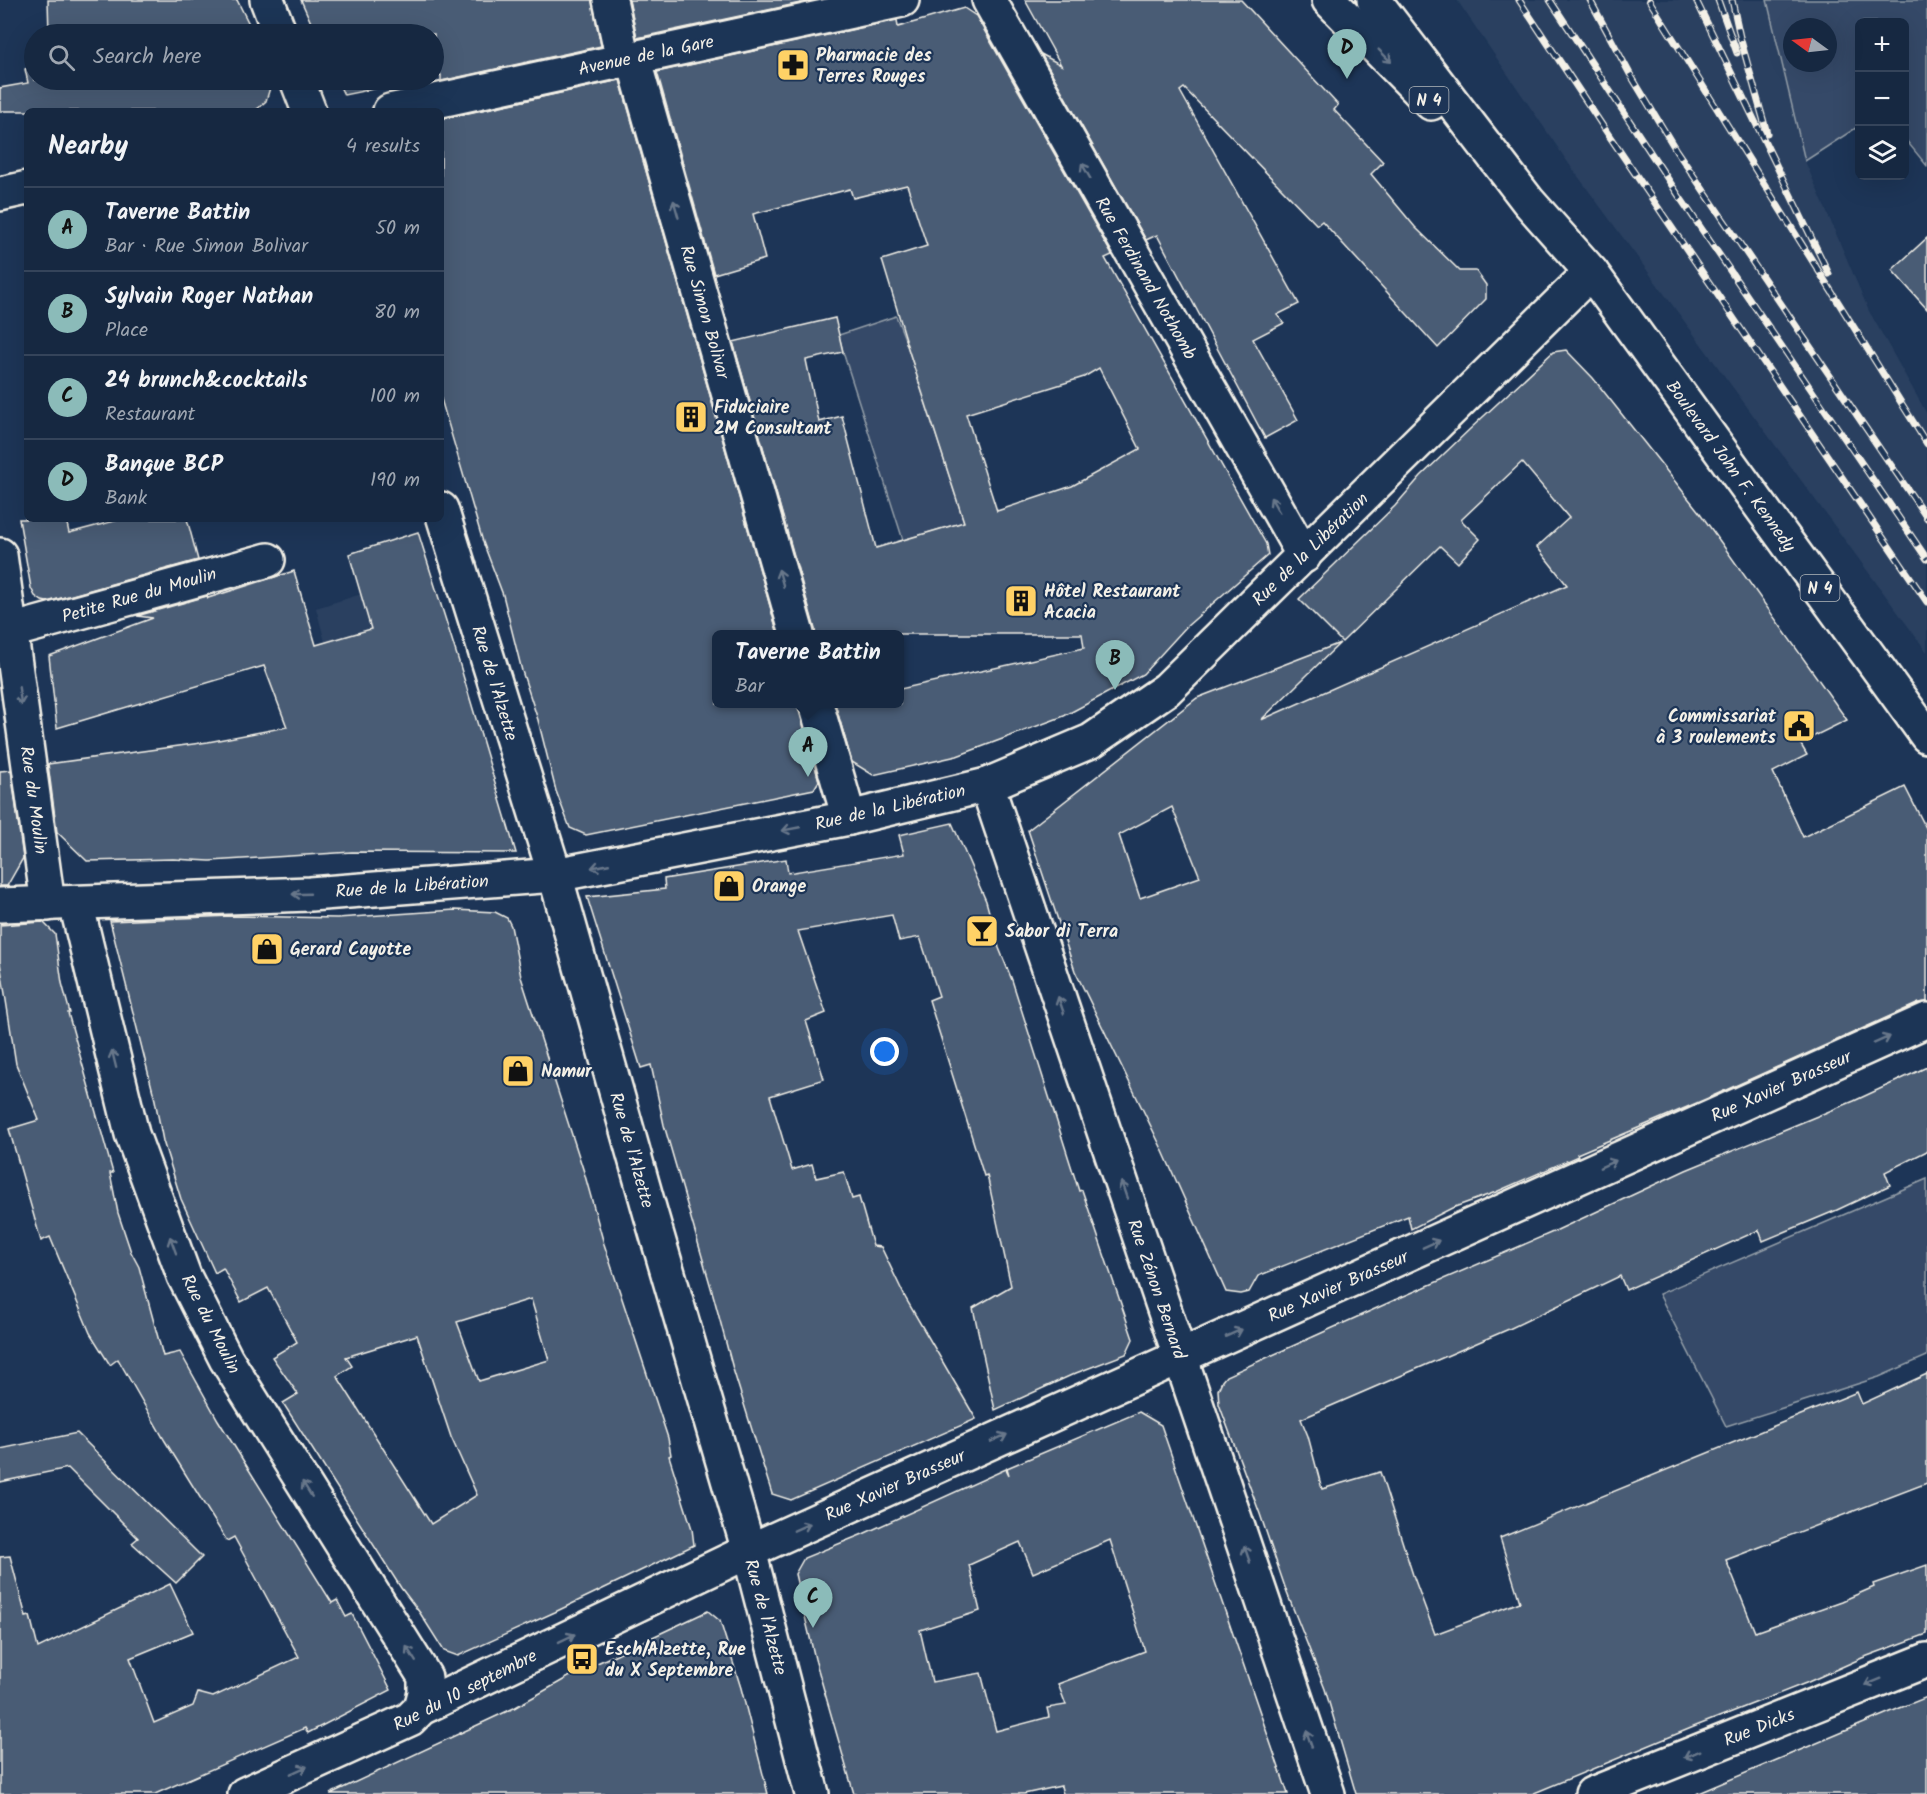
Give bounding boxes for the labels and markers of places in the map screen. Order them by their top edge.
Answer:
pin: D [1328,29,1366,79]
place label: Pharmacie des Terres Rouges [816,42,932,92]
pharmacy icon: Pharmacie des Terres Rouges [775,47,811,83]
place label: Fiduciaire 2M Consultant [714,394,833,444]
building icon: Fiduciaire 2M Consultant [673,399,709,435]
place label: Hôtel Restaurant Acacia [1044,578,1181,628]
building icon: Hôtel Restaurant Acacia [1003,583,1039,619]
pin: B [1096,640,1134,690]
place label: Commissariat à 3 roulements [1656,703,1777,753]
public building icon: Commissariat à 3 roulements [1781,708,1817,744]
pin: A [788,728,828,777]
shop icon: Orange [711,868,747,904]
place label: Orange [752,873,806,902]
bar icon: Sabor di Terra [964,913,1000,949]
place label: Sabor di Terra [1005,918,1118,947]
shop icon: Gerard Cayotte [249,931,285,967]
place label: Gerard Cayotte [290,936,411,965]
shop icon: Namur [500,1053,536,1089]
place label: Namur [541,1058,593,1087]
pin: C [794,1578,832,1628]
place label: Esch/Alzette, Rue du X Septembre [605,1636,746,1686]
bus stop icon: Esch/Alzette, Rue du X Septembre [564,1641,600,1677]

